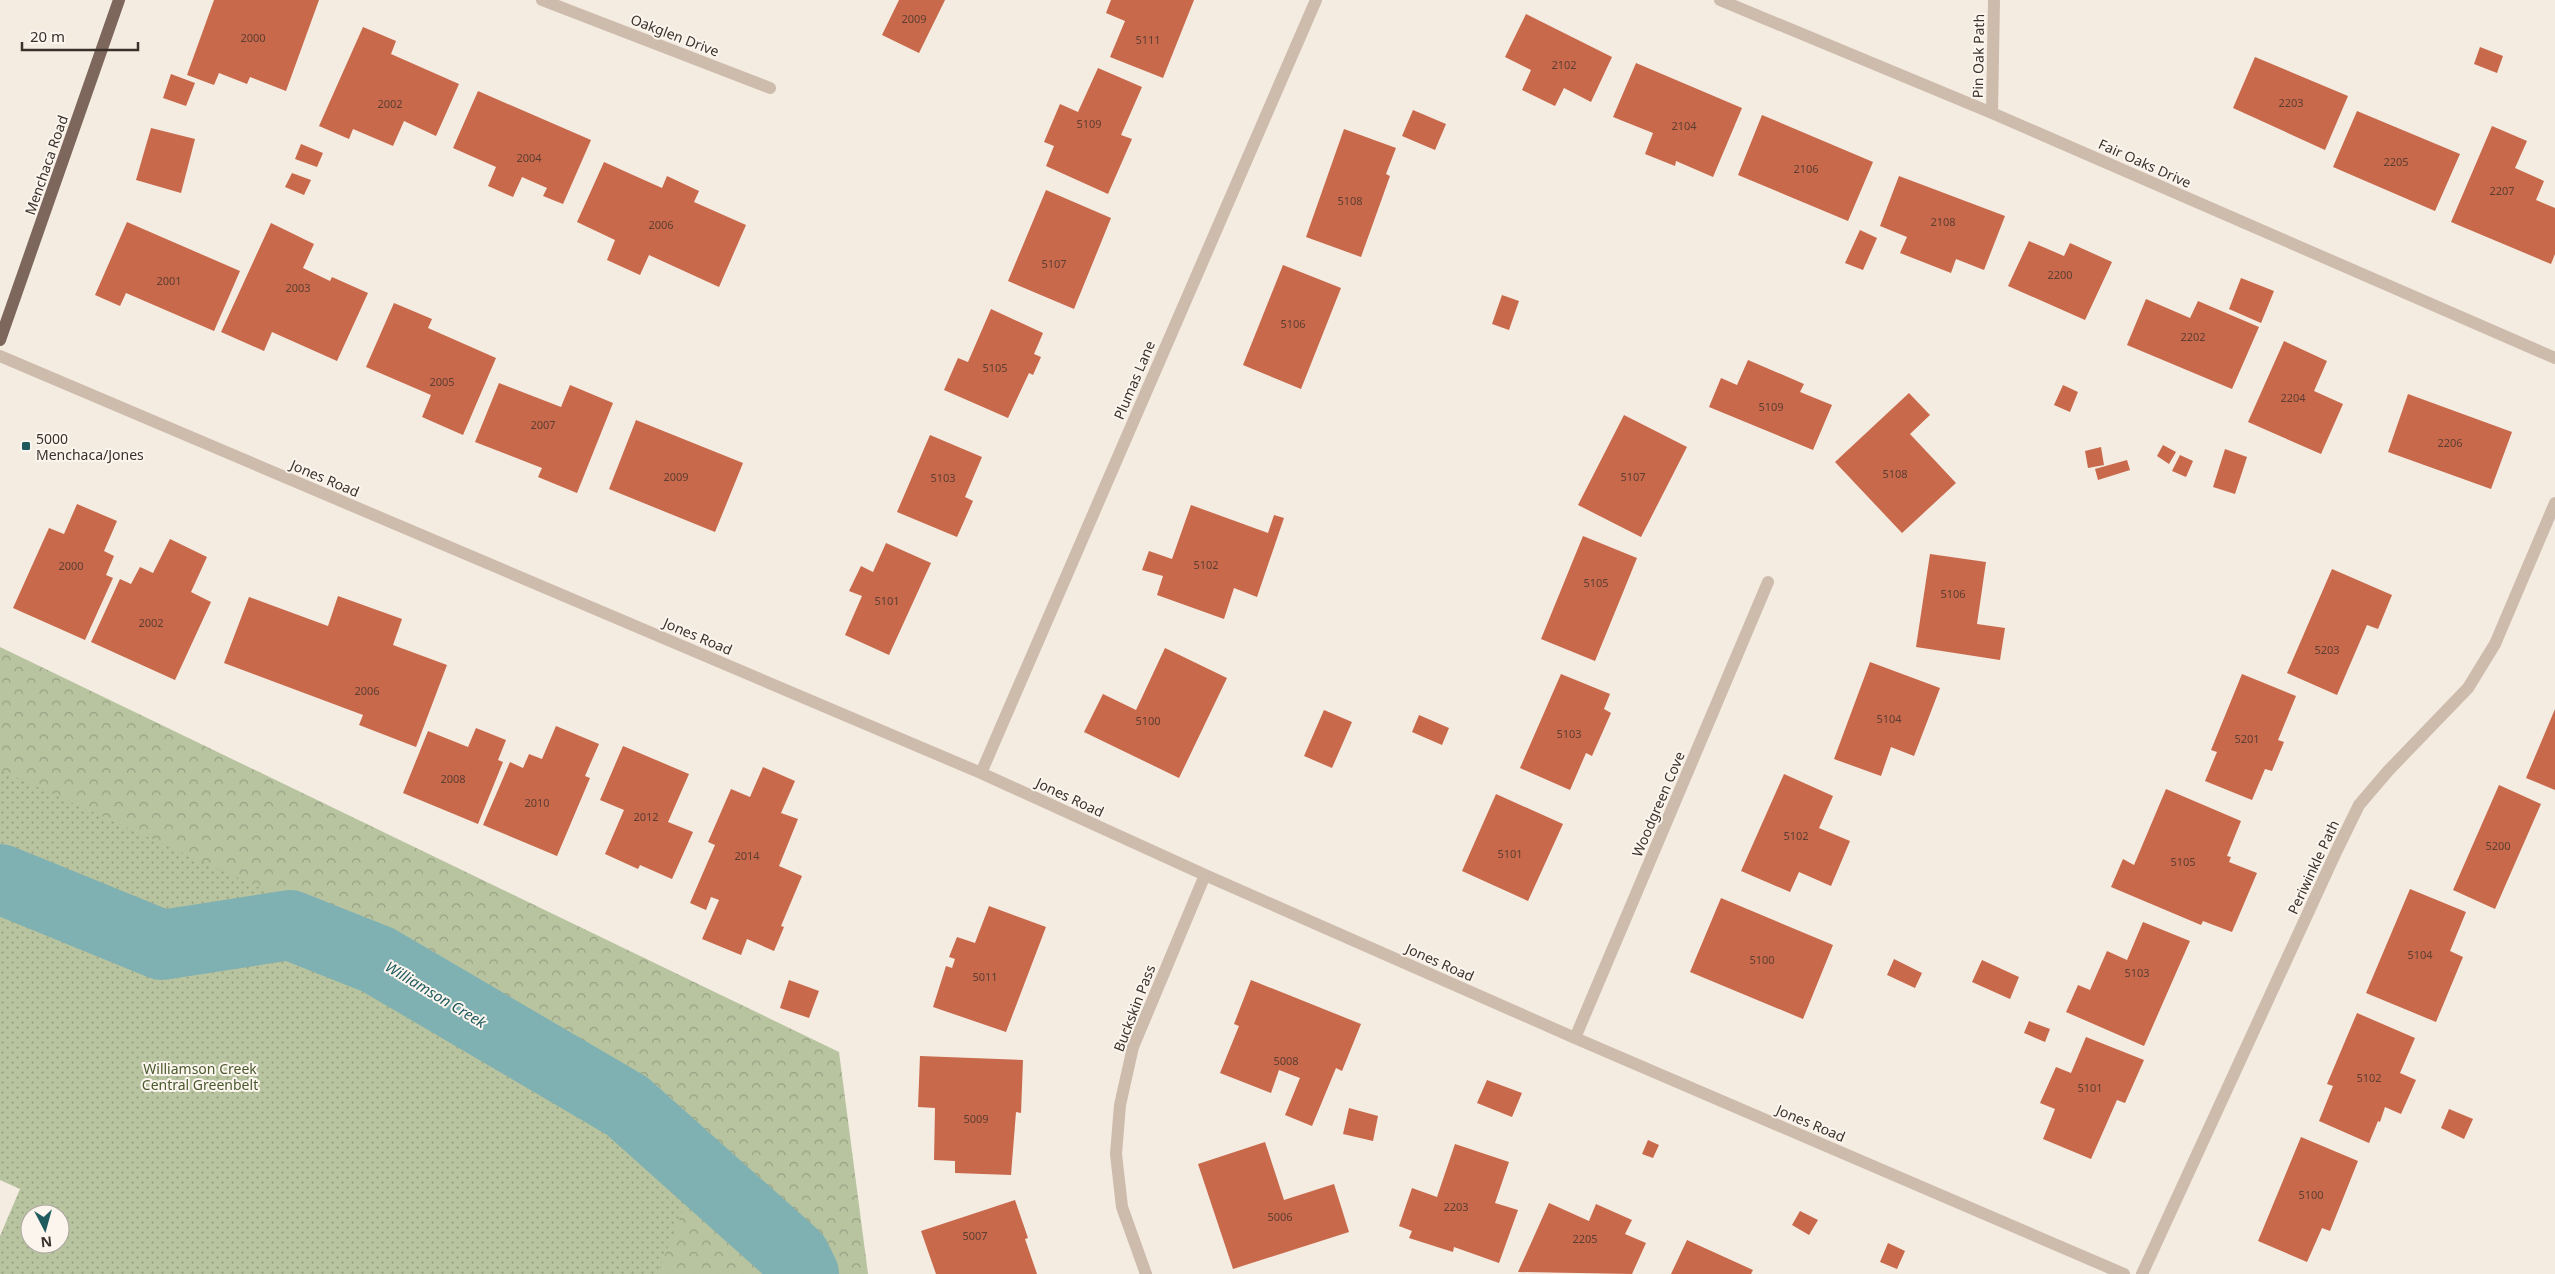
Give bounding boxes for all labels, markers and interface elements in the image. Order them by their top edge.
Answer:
street label: Oakglen Drive [628,9,722,61]
house number: 2009 [901,11,927,26]
street label: Pin Oak Path [1968,14,1988,98]
scale bar [22,20,139,52]
text: 20 m [30,26,65,46]
house number: 2000 [240,30,266,45]
house number: 5111 [1135,32,1161,47]
house number: 2102 [1551,57,1577,72]
house number: 2203 [2278,95,2304,110]
house number: 2002 [377,96,403,111]
street label: Menchaca Road [20,113,72,217]
house number: 5109 [1076,116,1102,131]
house number: 2104 [1671,118,1697,133]
street label: Fair Oaks Drive [2096,134,2194,192]
house number: 2004 [516,150,542,165]
house number: 2205 [2383,154,2409,169]
house number: 2106 [1793,161,1819,176]
house number: 2207 [2489,183,2515,198]
house number: 5108 [1337,193,1363,208]
house number: 2108 [1930,214,1956,229]
house number: 2006 [648,217,674,232]
house number: 5107 [1041,256,1067,271]
house number: 2200 [2047,267,2073,282]
house number: 2001 [156,273,182,288]
house number: 2003 [285,280,311,295]
house number: 5106 [1280,316,1306,331]
house number: 2202 [2180,329,2206,344]
street label: Plumas Lane [1109,338,1159,422]
house number: 5105 [982,360,1008,375]
house number: 2005 [429,374,455,389]
house number: 2204 [2280,390,2306,405]
house number: 5109 [1758,399,1784,414]
house number: 2007 [530,417,556,432]
place label: 5000 Menchaca/Jones [36,429,144,464]
house number: 2206 [2437,435,2463,450]
marker: 5000 Menchaca/Jones [20,440,32,452]
street label: Jones Road [286,454,362,501]
house number: 5108 [1882,466,1908,481]
house number: 2009 [663,469,689,484]
house number: 5107 [1620,469,1646,484]
house number: 5103 [930,470,956,485]
house number: 5102 [1193,557,1219,572]
house number: 2000 [58,558,84,573]
house number: 5105 [1583,575,1609,590]
house number: 5106 [1940,586,1966,601]
house number: 5101 [874,593,900,608]
street label: Jones Road [659,612,735,659]
house number: 2002 [138,615,164,630]
house number: 5203 [2314,642,2340,657]
house number: 2006 [354,683,380,698]
house number: 5104 [1876,711,1902,726]
house number: 5100 [1135,713,1161,728]
house number: 5103 [1556,726,1582,741]
house number: 5201 [2234,731,2260,746]
street label: Woodgreen Cove [1627,748,1689,860]
house number: 2008 [440,771,466,786]
street label: Jones Road [1031,772,1107,821]
house number: 2010 [524,795,550,810]
house number: 2012 [633,809,659,824]
street label: Periwinkle Path [2283,817,2343,917]
house number: 5102 [1783,828,1809,843]
house number: 5200 [2485,838,2511,853]
house number: 5101 [1497,846,1523,861]
house number: 2014 [734,848,760,863]
house number: 5105 [2170,854,2196,869]
street label: Jones Road [1401,938,1477,985]
house number: 5104 [2407,947,2433,962]
house number: 5100 [1749,952,1775,967]
water label: Williamson Creek [382,956,491,1032]
street label: Buckskin Pass [1109,961,1159,1054]
house number: 5103 [2124,965,2150,980]
house number: 5011 [972,969,998,984]
house number: 5008 [1273,1053,1299,1068]
park label: Williamson Creek Central Greenbelt [142,1059,258,1094]
house number: 5102 [2356,1070,2382,1085]
house number: 5101 [2077,1080,2103,1095]
street label: Jones Road [1772,1099,1848,1146]
house number: 5009 [963,1111,989,1126]
house number: 5100 [2298,1187,2324,1202]
house number: 2203 [1443,1199,1469,1214]
north arrow [20,1204,70,1254]
house number: 5006 [1267,1209,1293,1224]
house number: 5007 [962,1228,988,1243]
house number: 2205 [1572,1231,1598,1246]
text: N [40,1232,53,1252]

